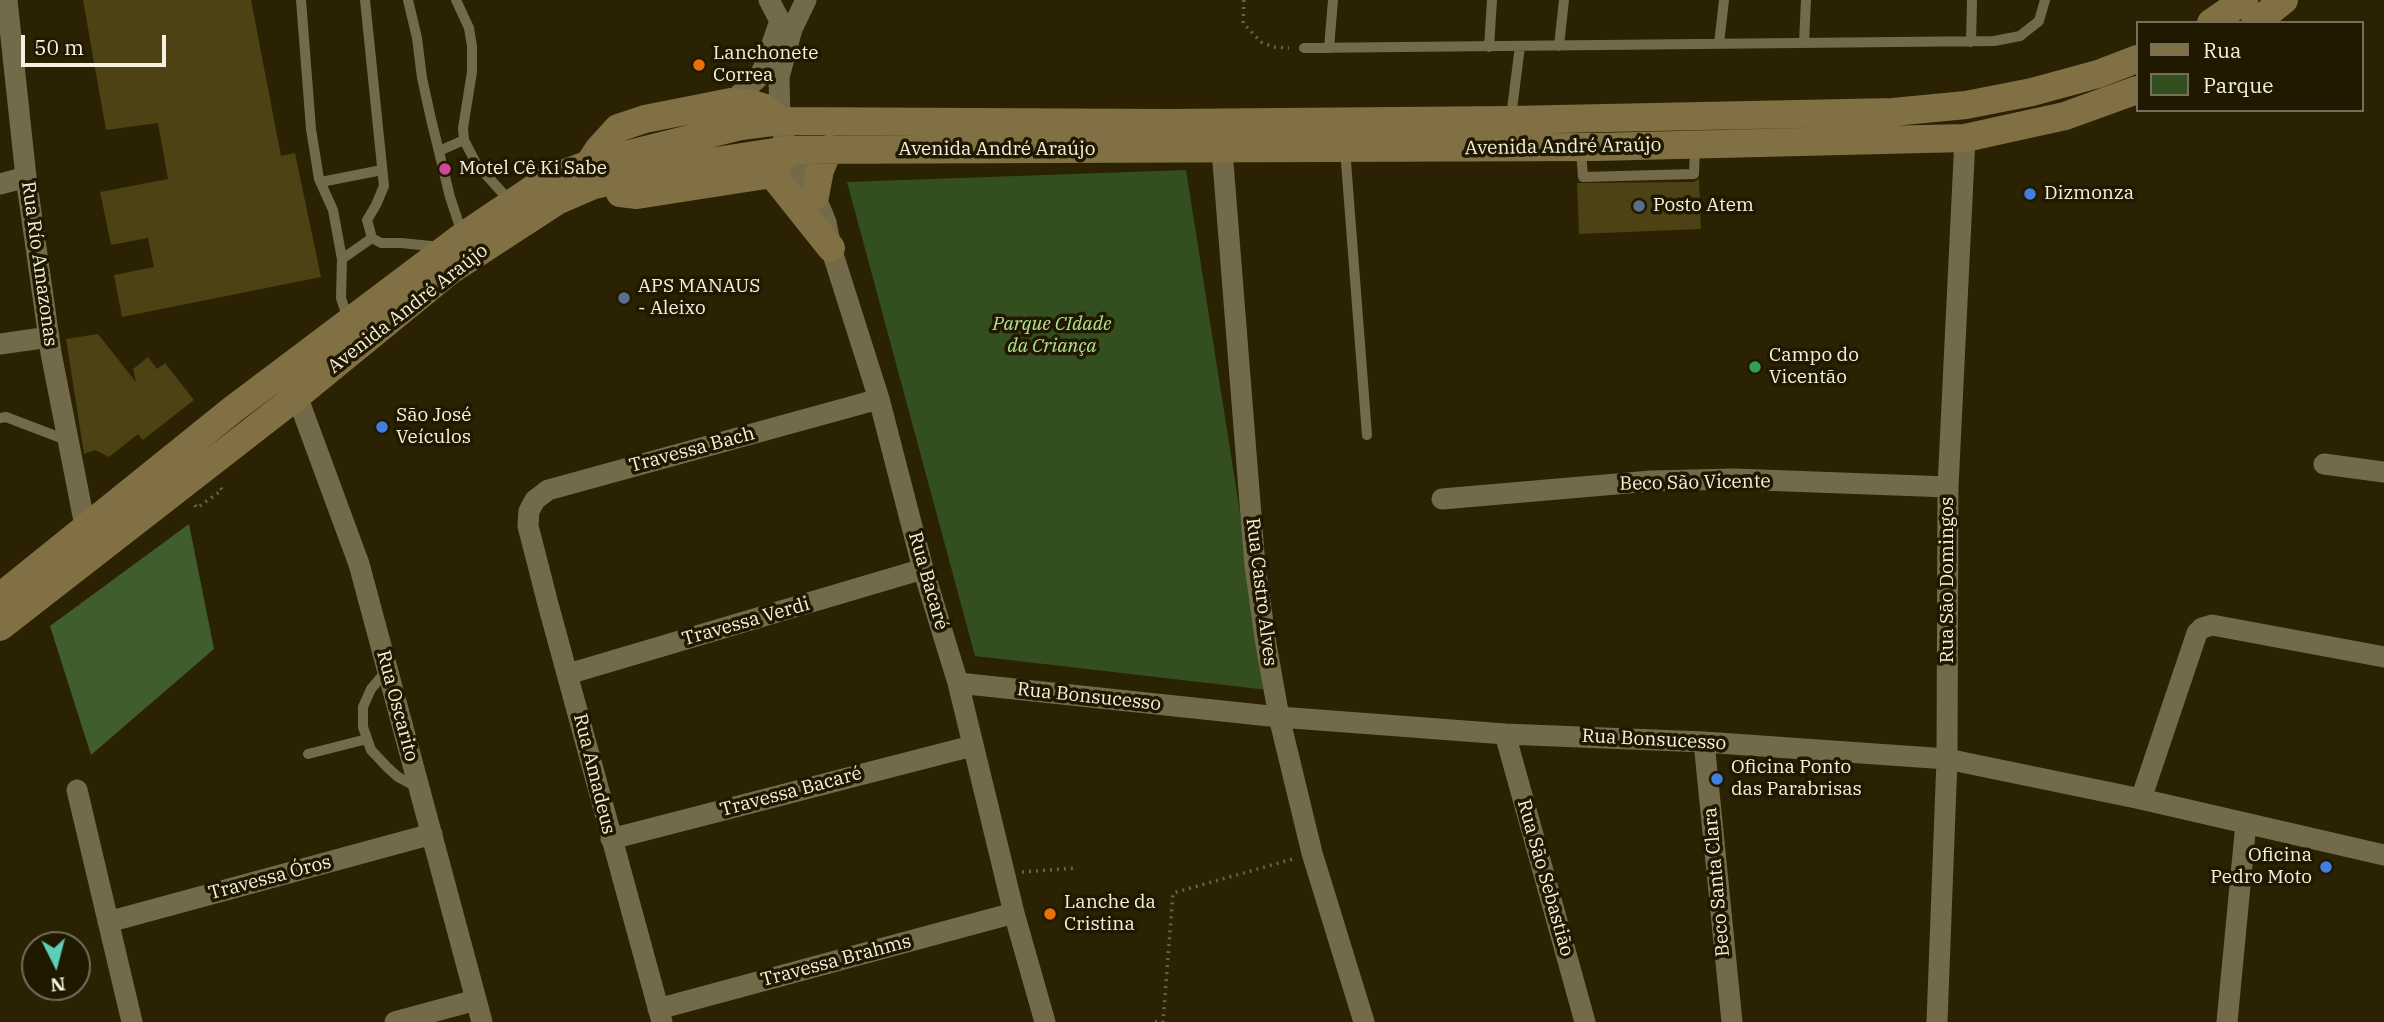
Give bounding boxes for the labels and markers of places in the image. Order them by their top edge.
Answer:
place label: Lanchonete Correa [713,43,818,87]
marker: Lanchonete Correa [691,57,707,73]
place label: Motel Cê Ki Sabe [459,158,607,180]
marker: Motel Cê Ki Sabe [437,161,453,177]
place label: Dizmonza [2044,183,2134,205]
marker: Dizmonza [2022,186,2038,202]
place label: Posto Atem [1653,195,1754,217]
marker: Posto Atem [1631,198,1647,214]
place label: APS MANAUS - Aleixo [638,276,760,320]
marker: APS MANAUS - Aleixo [616,290,632,306]
place label: Campo do Vicentão [1769,345,1859,389]
marker: Campo do Vicentão [1747,359,1763,375]
place label: São José Veículos [396,405,471,449]
marker: São José Veículos [374,419,390,435]
place label: Oficina Ponto das Parabrisas [1731,757,1862,801]
marker: Oficina Ponto das Parabrisas [1709,771,1725,787]
place label: Oficina Pedro Moto [2210,845,2312,889]
marker: Oficina Pedro Moto [2318,859,2334,875]
place label: Lanche da Cristina [1064,892,1156,936]
marker: Lanche da Cristina [1042,906,1058,922]

